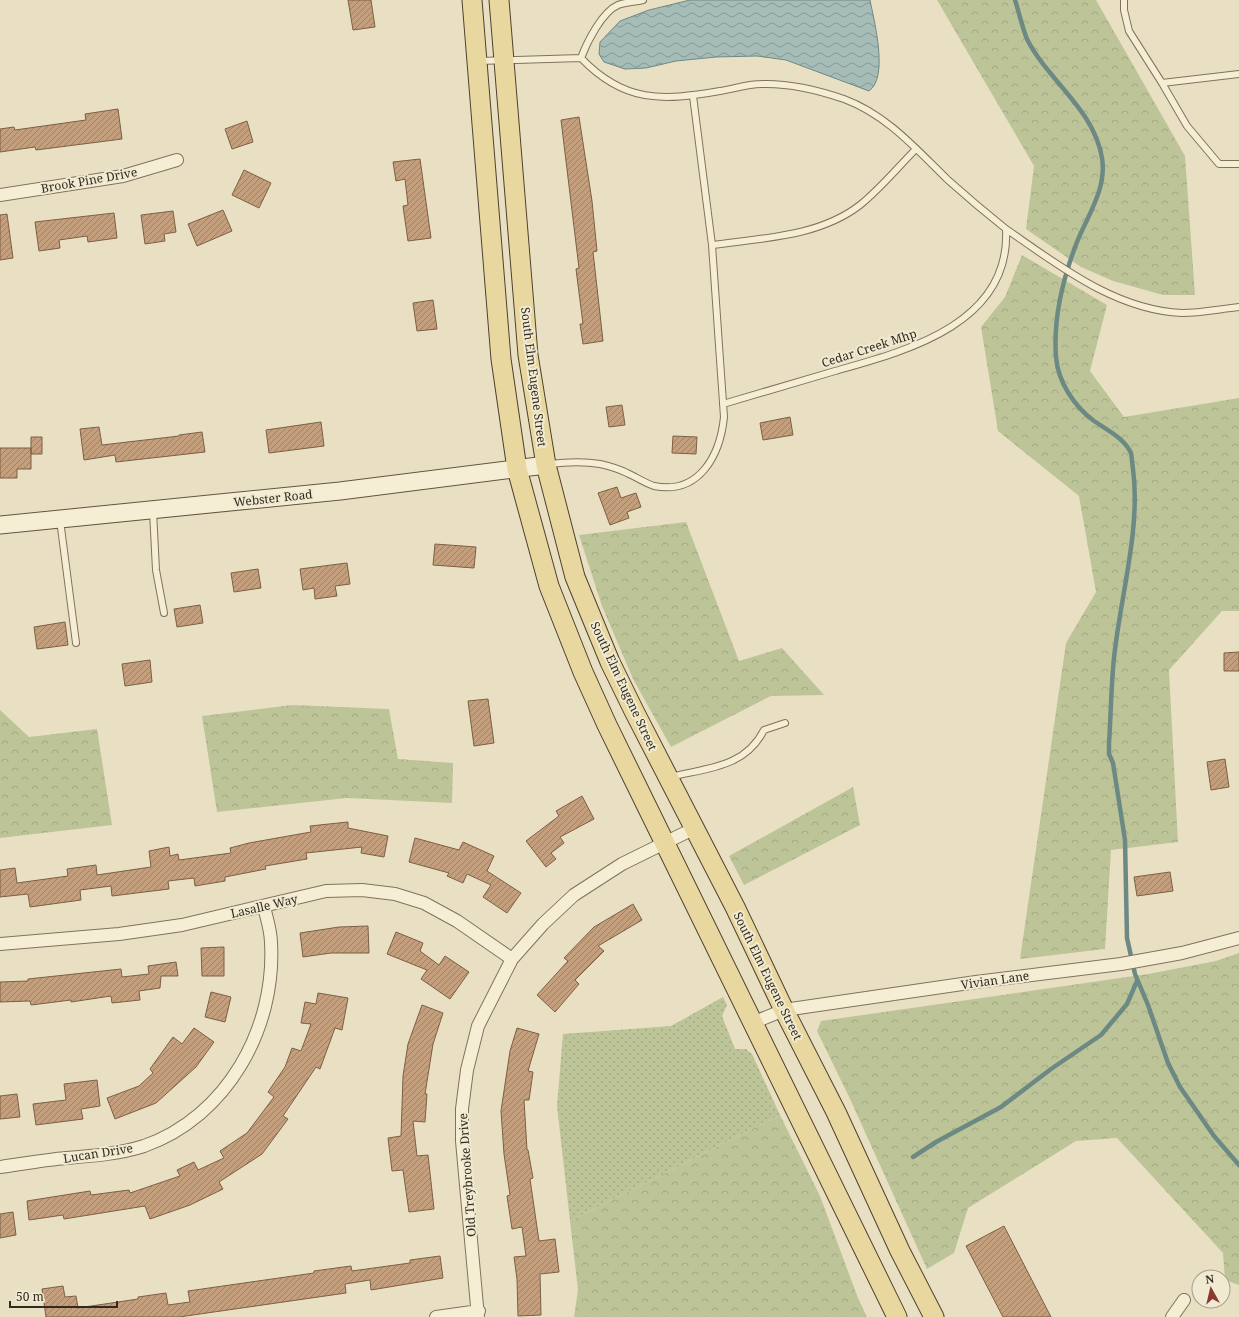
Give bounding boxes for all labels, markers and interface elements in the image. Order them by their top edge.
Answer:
street label: Brook Pine Drive [40,163,138,197]
street label: South Elm Eugene Street [517,306,551,448]
street label: Cedar Creek Mhp [819,325,919,371]
street label: Webster Road [233,485,314,511]
street label: South Elm Eugene Street [587,619,661,753]
street label: Lasalle Way [229,890,299,922]
street label: South Elm Eugene Street [730,909,806,1043]
street label: Vivian Lane [960,967,1030,993]
street label: Old Treybrooke Drive [454,1113,480,1237]
street label: Lucan Drive [62,1139,134,1167]
north arrow [1191,1269,1231,1309]
text: N [1204,1271,1215,1287]
scale bar [10,1283,117,1309]
text: 50 m [16,1288,44,1305]

